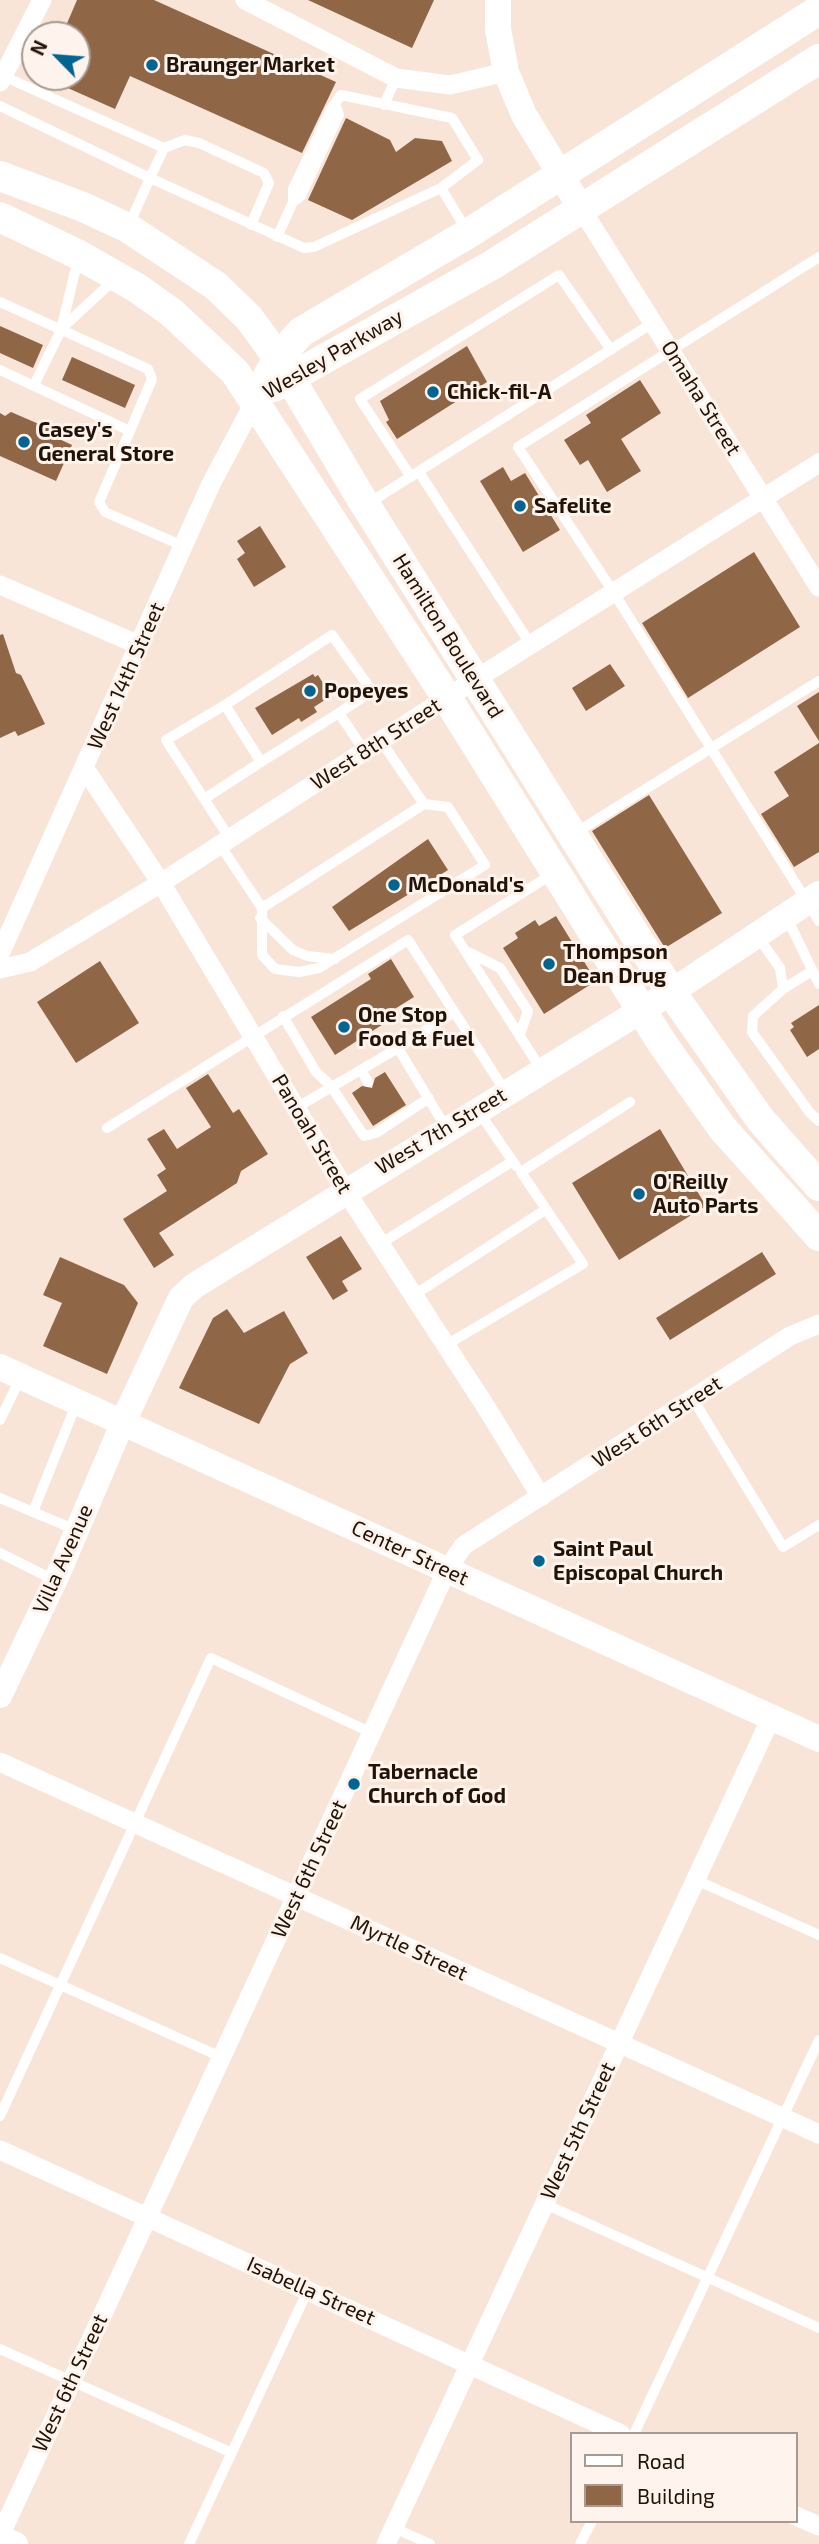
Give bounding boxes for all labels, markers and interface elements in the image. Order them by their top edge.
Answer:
north arrow [21,21,91,91]
text: N [25,37,52,59]
place label: Braunger Market [166,52,335,78]
marker: Braunger Market [144,57,160,73]
street label: Wesley Parkway [258,304,408,404]
street label: Omaha Street [656,336,746,460]
place label: Chick-fil-A [447,379,551,405]
marker: Chick-fil-A [425,384,441,400]
place label: Casey's General Store [38,417,174,467]
marker: Casey's General Store [16,434,32,450]
place label: Safelite [534,493,612,519]
marker: Safelite [512,498,528,514]
street label: Hamilton Boulevard [387,549,509,723]
street label: West 14th Street [82,598,170,754]
place label: Popeyes [324,678,408,704]
marker: Popeyes [302,683,318,699]
street label: West 8th Street [306,693,446,795]
place label: McDonald's [408,872,524,898]
marker: McDonald's [386,877,402,893]
place label: Thompson Dean Drug [563,939,668,989]
marker: Thompson Dean Drug [541,956,557,972]
place label: One Stop Food & Fuel [358,1002,474,1052]
marker: One Stop Food & Fuel [336,1019,352,1035]
street label: Panoah Street [267,1070,357,1198]
street label: West 7th Street [371,1082,511,1180]
place label: O'Reilly Auto Parts [653,1169,758,1219]
marker: O'Reilly Auto Parts [631,1186,647,1202]
street label: West 6th Street [587,1371,727,1473]
street label: Villa Avenue [28,1500,98,1618]
street label: Center Street [347,1515,473,1591]
place label: Saint Paul Episcopal Church [553,1536,723,1586]
marker: Saint Paul Episcopal Church [531,1553,547,1569]
place label: Tabernacle Church of God [368,1759,506,1809]
marker: Tabernacle Church of God [346,1776,362,1792]
street label: West 6th Street [266,1796,352,1942]
street label: Myrtle Street [346,1910,472,1986]
street label: West 5th Street [535,2058,621,2204]
street label: Isabella Street [243,2251,379,2331]
street label: West 6th Street [27,2310,113,2456]
legend [570,2432,798,2523]
text: Road [637,2448,685,2473]
text: Building [637,2483,715,2508]

